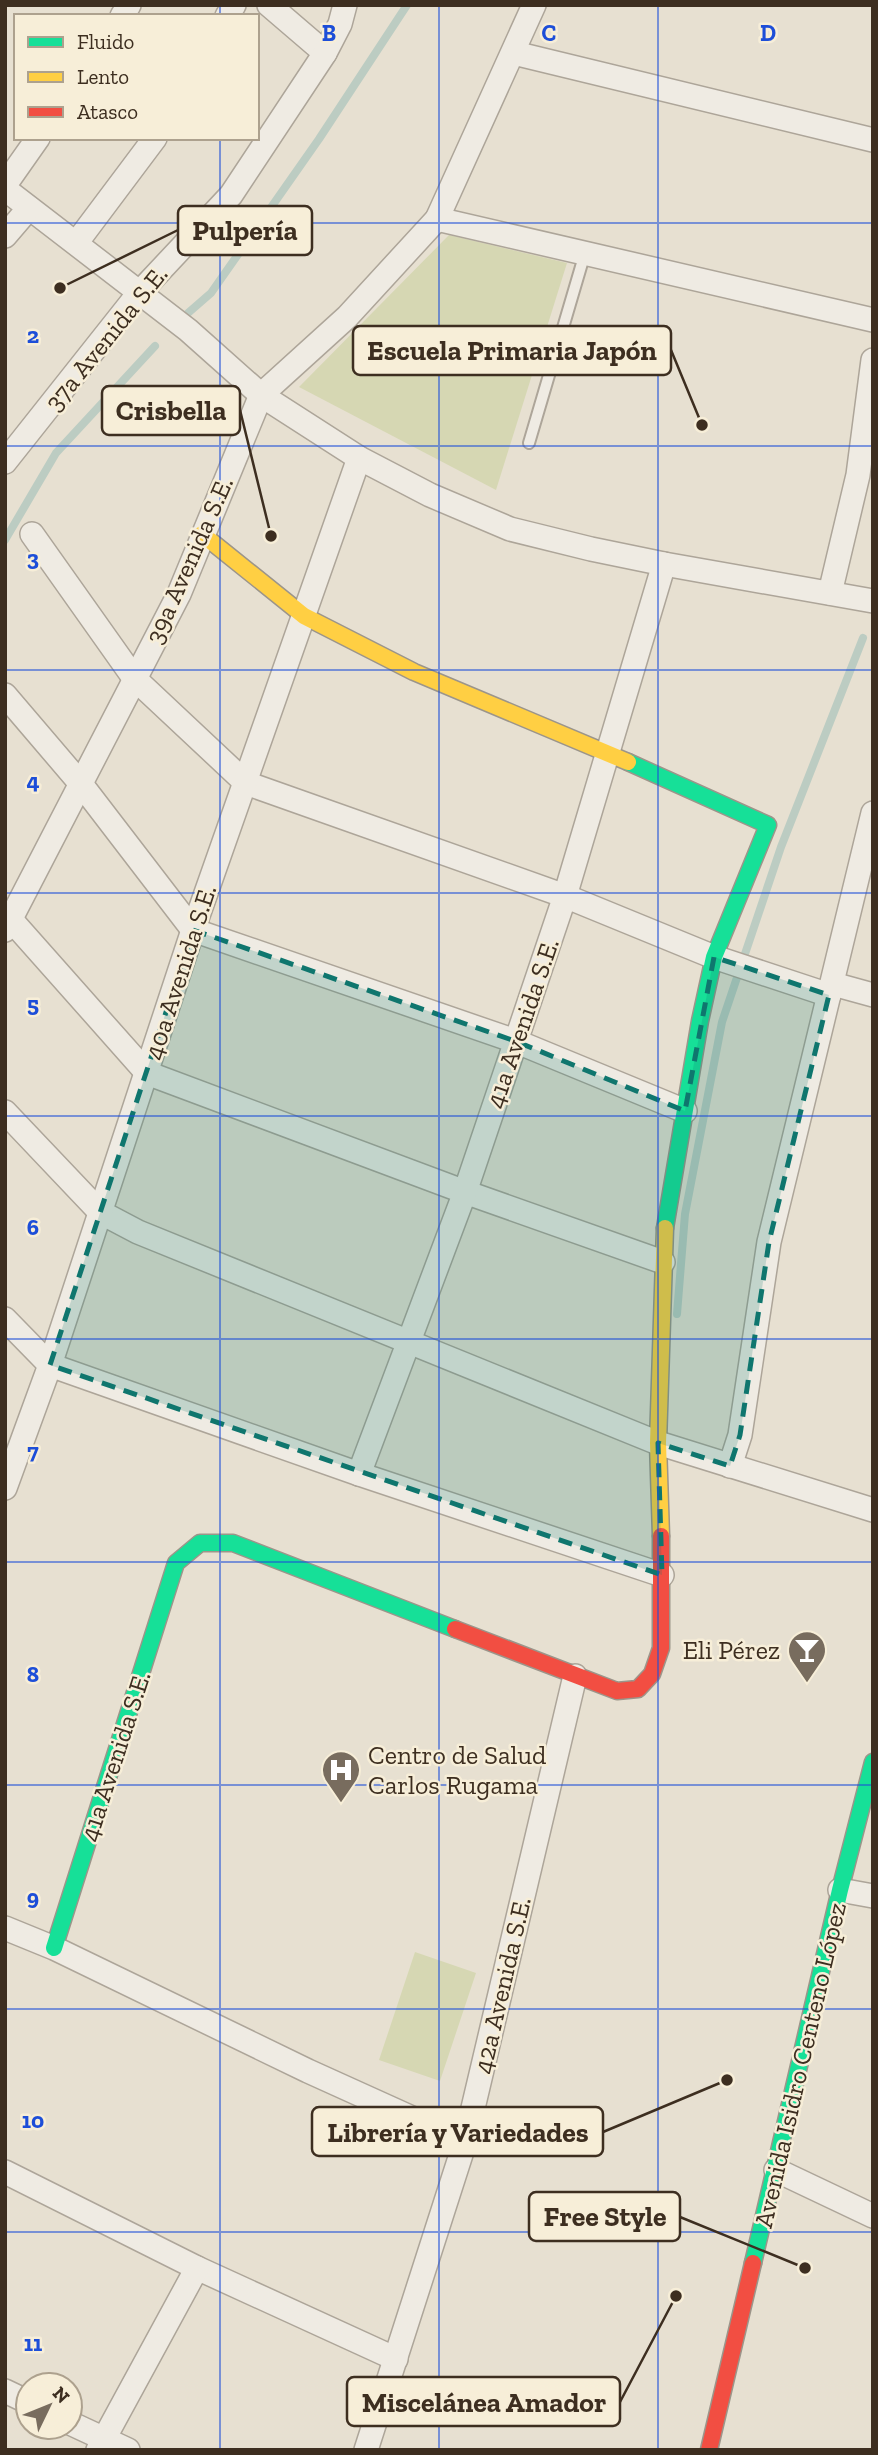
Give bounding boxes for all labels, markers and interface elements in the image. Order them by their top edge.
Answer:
legend [14,14,259,140]
text: B [322,19,336,47]
text: C [542,19,556,47]
text: D [760,19,776,47]
text: Fluido [77,29,134,54]
text: Lento [77,64,129,89]
text: Atasco [77,99,138,124]
callout: Pulpería [178,206,312,255]
text: Pulpería [192,214,298,247]
street label: 37a Avenida S.E. [38,259,174,417]
text: 2 [27,321,39,349]
callout: Escuela Primaria Japón [353,326,671,375]
text: Escuela Primaria Japón [367,334,657,367]
callout: Crisbella [102,386,240,435]
text: Crisbella [116,394,226,427]
street label: 39a Avenida S.E. [138,471,240,649]
text: 3 [27,544,39,572]
text: 4 [26,767,40,795]
street label: 40a Avenida S.E. [137,880,223,1064]
street label: 41a Avenida S.E. [478,934,566,1112]
text: 5 [27,990,39,1018]
text: 6 [27,1213,39,1241]
text: 7 [27,1437,39,1465]
bar icon: Eli Pérez [786,1629,828,1684]
place label: Eli Pérez [683,1634,780,1666]
text: 8 [27,1660,39,1688]
street label: 41a Avenida S.E. [72,1667,158,1845]
place label: Centro de Salud Carlos Rugama [368,1739,546,1801]
hospital icon: Centro de Salud Carlos Rugama [320,1749,362,1804]
text: 9 [27,1883,39,1911]
street label: 42a Avenida S.E. [466,1893,538,2077]
street label: Avenida Isidro Centeno López [747,1899,853,2231]
text: 10 [22,2106,44,2134]
callout: Librería y Variedades [312,2107,603,2156]
text: Librería y Variedades [327,2116,589,2149]
callout: Free Style [529,2192,680,2241]
text: Free Style [544,2200,666,2233]
text: 11 [24,2329,42,2357]
north arrow [14,2371,84,2441]
callout: Miscelánea Amador [347,2377,620,2426]
text: N [48,2382,74,2408]
text: Miscelánea Amador [362,2386,606,2419]

